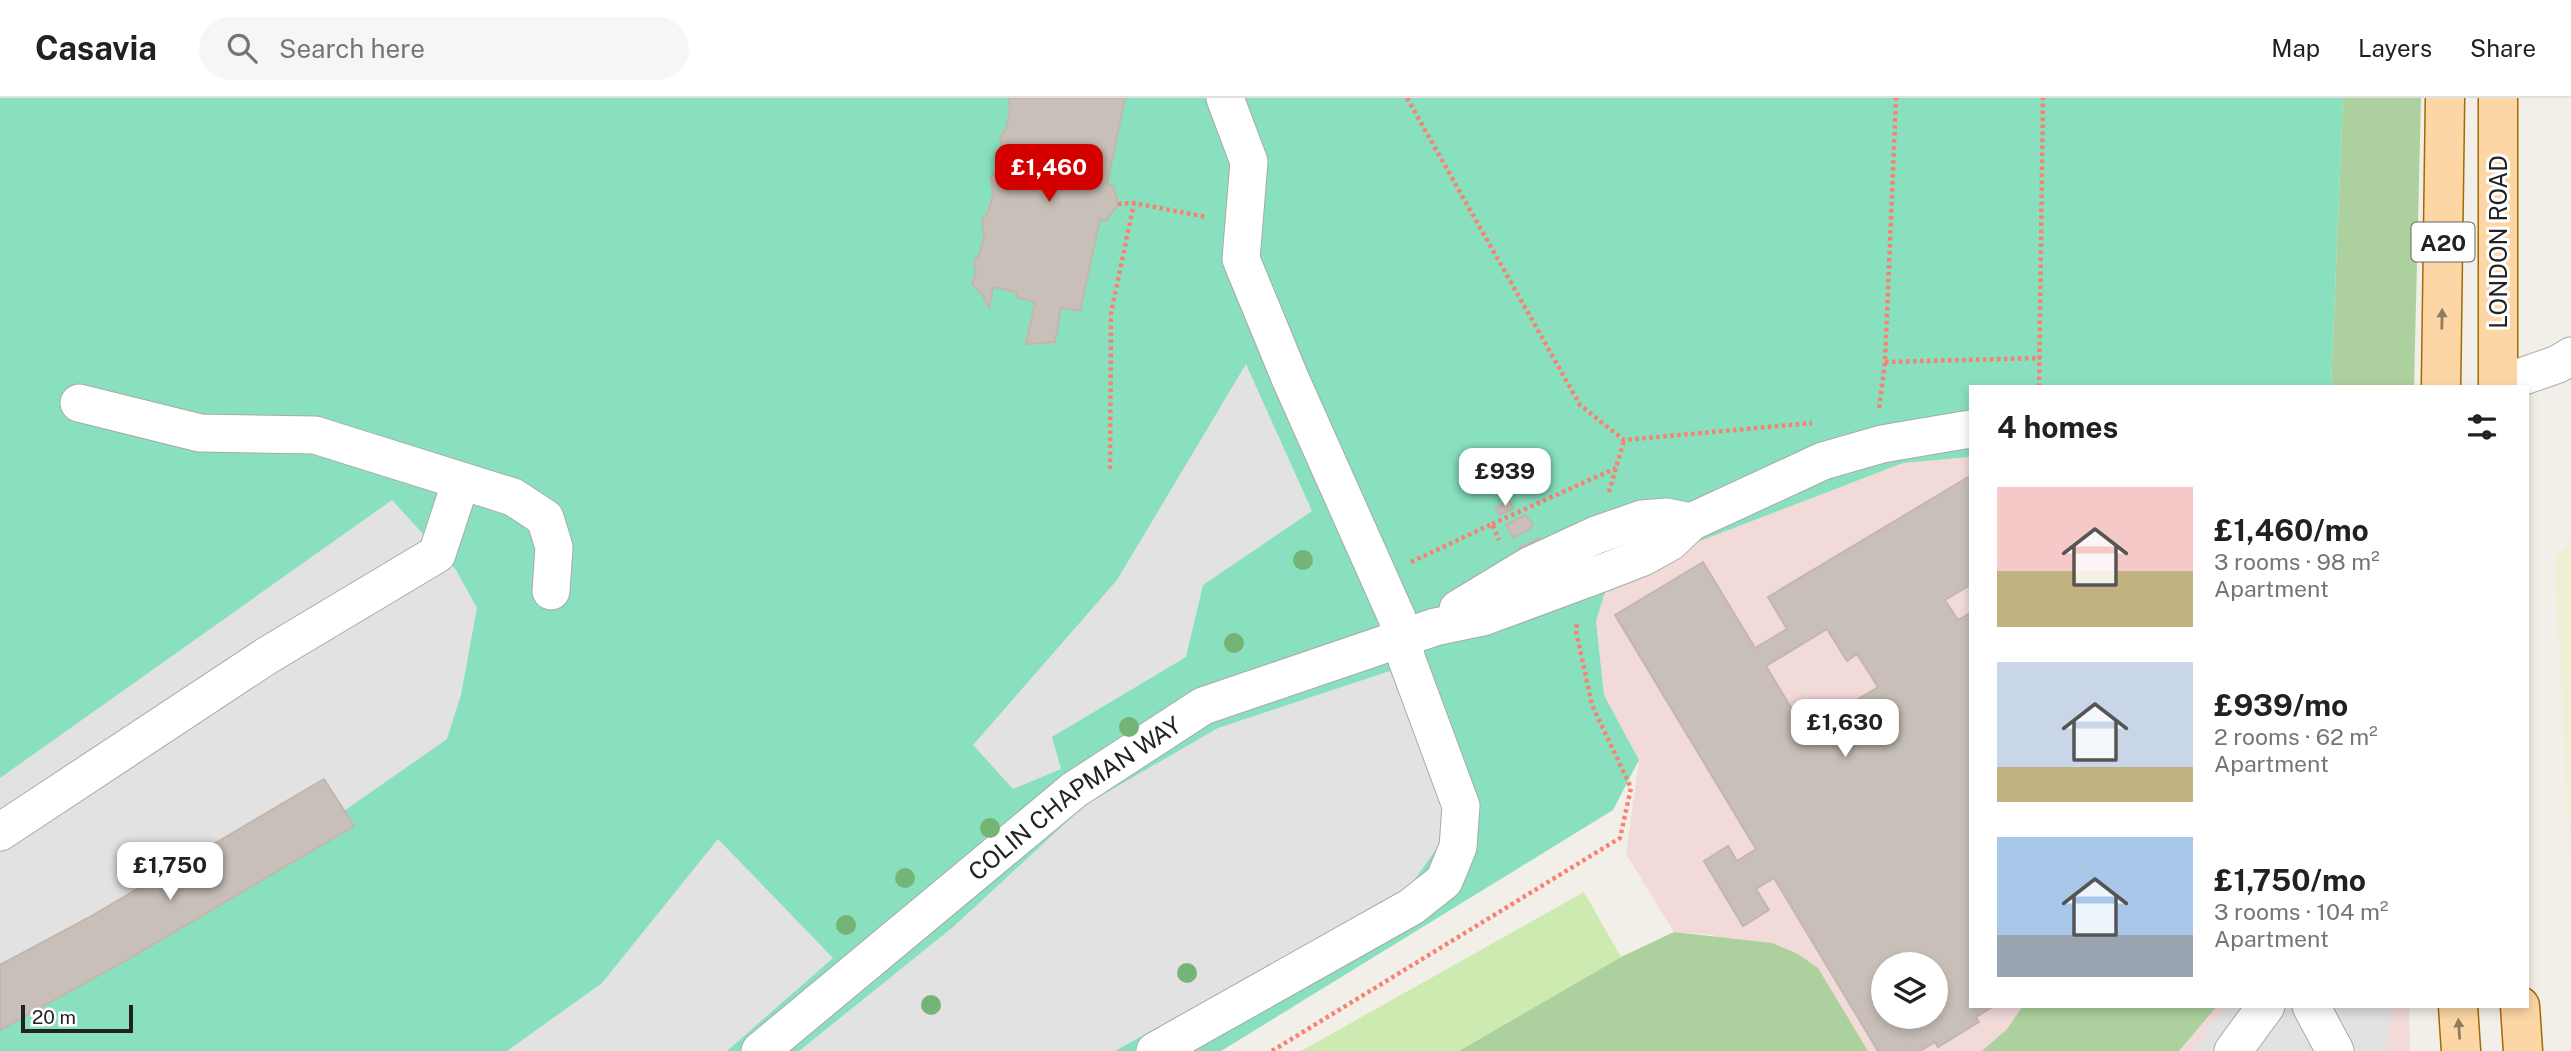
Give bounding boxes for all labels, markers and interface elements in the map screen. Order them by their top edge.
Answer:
search box [199,17,689,80]
text: Casavia [35,29,157,67]
icon: search [223,29,261,67]
text: Search here [279,33,425,64]
text: Map [2271,34,2320,62]
text: Layers [2358,34,2432,62]
text: Share [2470,34,2536,62]
pin: £1,460 [992,144,1106,204]
text: £1,460 [1011,153,1087,180]
street label: LONDON ROAD [2484,155,2512,329]
road number: A20 [2412,223,2474,262]
one-way arrow [2436,307,2447,329]
icon: filters [2463,408,2501,446]
text: 4 homes [1997,409,2118,445]
pin: £939 [1464,448,1546,508]
text: £939 [1475,457,1535,484]
text: £1,460/mo [2214,512,2369,548]
icon: home [2053,515,2137,599]
text: 3 rooms · 98 m² [2214,548,2380,575]
text: Apartment [2214,575,2329,602]
text: £939/mo [2214,687,2348,723]
icon: home [2053,690,2137,774]
pin: £1,630 [1788,700,1902,759]
text: £1,630 [1807,708,1883,735]
street label: COLIN CHAPMAN WAY [963,710,1186,886]
text: 2 rooms · 62 m² [2214,723,2378,750]
text: Apartment [2214,750,2329,777]
pin: £1,750 [113,842,227,902]
text: £1,750 [133,851,207,878]
text: £1,750/mo [2214,862,2366,898]
icon: home [2053,865,2137,949]
text: 3 rooms · 104 m² [2214,898,2388,925]
text: Apartment [2214,925,2329,952]
map controls [1871,952,1948,1029]
button: layers [1871,952,1948,1029]
scale bar [21,1002,133,1034]
text: 20 m [32,1006,76,1028]
one-way arrow [2454,1017,2465,1039]

